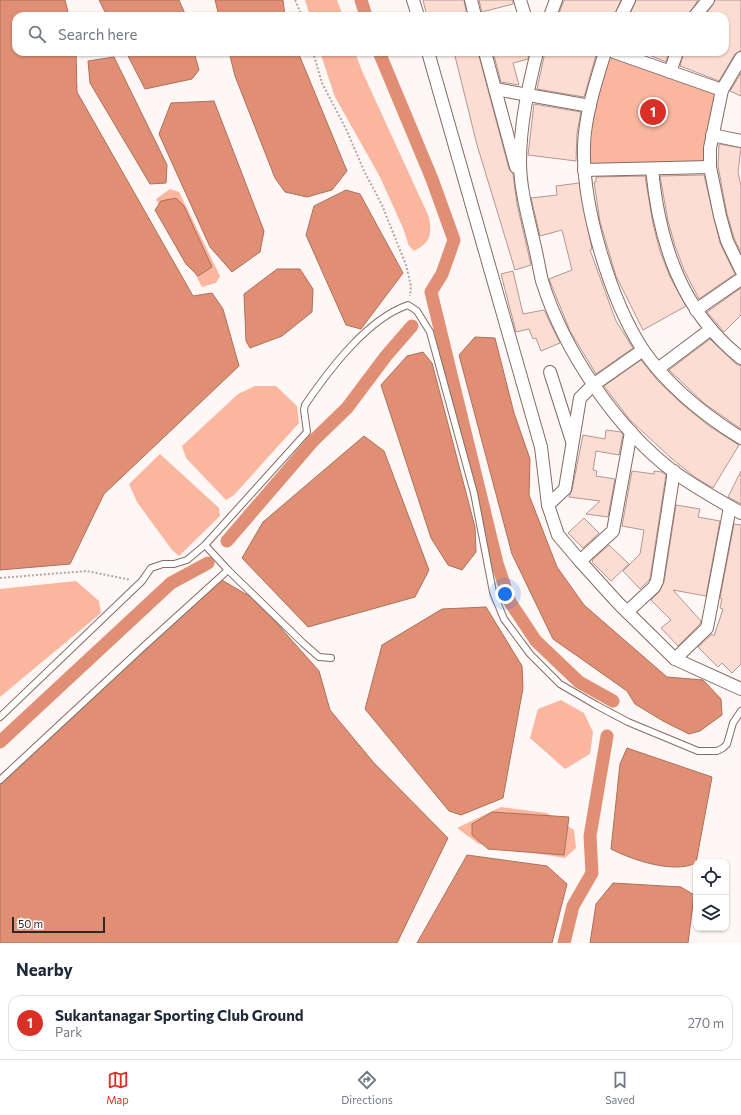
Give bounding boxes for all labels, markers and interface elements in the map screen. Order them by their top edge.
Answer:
search box [12,12,729,56]
icon: search [26,23,48,45]
text: Search here [58,25,137,43]
pin: 1 [640,97,666,127]
your location [495,584,515,604]
map controls [693,859,729,931]
button: locate [693,859,729,895]
button: layers [693,895,729,931]
scale bar [12,915,105,934]
text: 50 m [18,917,43,930]
text: Nearby [16,959,73,980]
text: Sukantanagar Sporting Club Ground [55,1006,304,1024]
text: 1 [27,1015,33,1031]
text: 270 m [688,1015,724,1031]
text: Park [55,1024,82,1040]
tab: Map [106,1069,129,1106]
tab: Directions [341,1069,393,1106]
tab: Saved [605,1069,635,1106]

